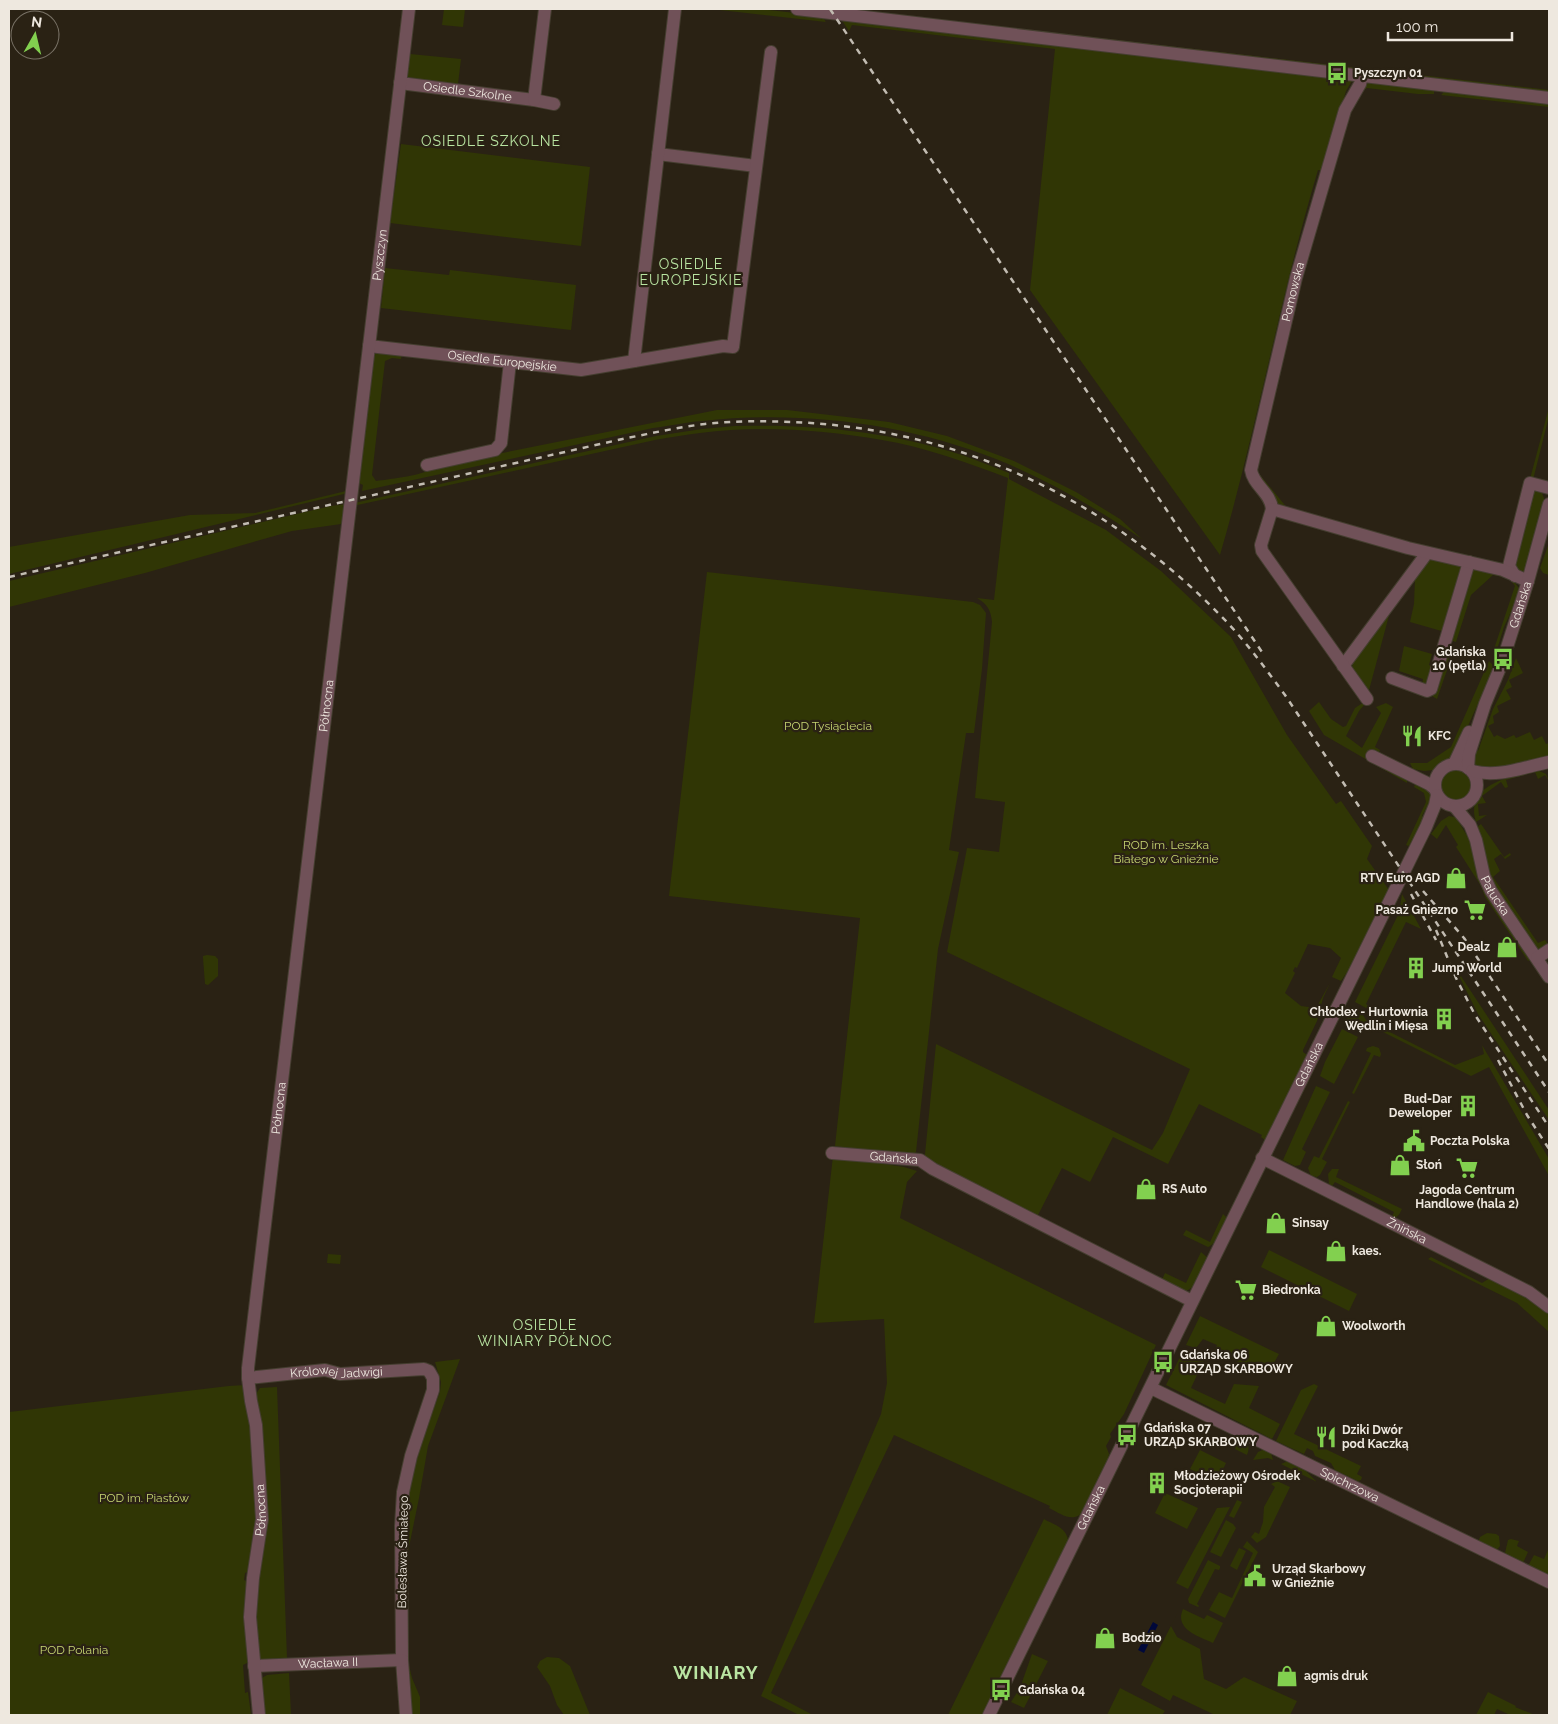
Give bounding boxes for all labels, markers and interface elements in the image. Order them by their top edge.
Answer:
north arrow [10,10,60,60]
scale bar [1388,10,1512,42]
text: N [30,13,43,31]
text: 100 m [1396,18,1438,36]
bus stop icon: Pyszczyn 01 [1324,60,1350,86]
place label: Pyszczyn 01 [1354,66,1422,80]
street label: Osiedle Szkolne [422,79,513,104]
district label: OSIEDLE SZKOLNE [421,133,561,149]
street label: Pyszczyn [370,229,390,281]
district label: OSIEDLE EUROPEJSKIE [639,256,743,288]
street label: Pomowska [1279,260,1307,323]
street label: Osiedle Europejskie [447,348,557,374]
street label: Gdańska [1506,580,1534,630]
place label: Gdańska 10 (pętla) [1432,645,1486,673]
bus stop icon: Gdańska 10 (pętla) [1490,646,1516,672]
street label: Północna [316,679,336,733]
park label: POD Tysiąclecia [784,719,872,733]
restaurant icon: KFC [1399,723,1425,749]
place label: KFC [1428,729,1451,743]
park label: ROD im. Leszka Białego w Gnieźnie [1113,838,1219,866]
shop icon: RTV Euro AGD [1443,865,1469,891]
place label: RTV Euro AGD [1360,871,1440,885]
street label: Pałucka [1478,873,1512,918]
supermarket icon: Pasaż Gniezno [1462,897,1488,923]
place label: Pasaż Gniezno [1376,903,1458,917]
shop icon: Dealz [1494,934,1520,960]
place label: Dealz [1458,940,1490,954]
building icon: Jump World [1403,955,1429,981]
place label: Jump World [1432,961,1502,975]
place label: Chłodex - Hurtownia Wędlin i Mięsa [1309,1005,1428,1033]
building icon: Chłodex - Hurtownia Wędlin i Mięsa [1431,1006,1457,1032]
street label: Gdańska [1292,1040,1326,1089]
street label: Północna [269,1081,289,1135]
place label: Bud-Dar Deweloper [1389,1092,1452,1120]
building icon: Bud-Dar Deweloper [1455,1093,1481,1119]
public building icon: Poczta Polska [1401,1128,1427,1154]
place label: Poczta Polska [1430,1134,1510,1148]
street label: Gdańska [869,1149,918,1167]
shop icon: Słoń [1387,1152,1413,1178]
supermarket icon: Jagoda Centrum Handlowe (hala 2) [1454,1155,1480,1181]
place label: Słoń [1416,1158,1442,1172]
shop icon: RS Auto [1133,1176,1159,1202]
place label: RS Auto [1162,1182,1207,1196]
place label: Jagoda Centrum Handlowe (hala 2) [1415,1183,1519,1211]
shop icon: Sinsay [1263,1210,1289,1236]
street label: Żnińska [1385,1215,1429,1247]
place label: Sinsay [1292,1216,1329,1230]
shop icon: kaes. [1323,1238,1349,1264]
place label: kaes. [1352,1244,1382,1258]
supermarket icon: Biedronka [1233,1277,1259,1303]
place label: Biedronka [1262,1283,1321,1297]
shop icon: Woolworth [1313,1313,1339,1339]
district label: OSIEDLE WINIARY PÓŁNOC [477,1317,613,1349]
place label: Woolworth [1342,1319,1405,1333]
place label: Gdańska 06 URZĄD SKARBOWY [1180,1348,1293,1376]
bus stop icon: Gdańska 06 URZĄD SKARBOWY [1150,1349,1176,1375]
street label: Królowej Jadwigi [289,1363,383,1381]
place label: Gdańska 07 URZĄD SKARBOWY [1144,1421,1257,1449]
bus stop icon: Gdańska 07 URZĄD SKARBOWY [1114,1422,1140,1448]
place label: Dziki Dwór pod Kaczką [1342,1423,1409,1451]
restaurant icon: Dziki Dwór pod Kaczką [1313,1424,1339,1450]
street label: Spichrzowa [1318,1465,1381,1505]
place label: Młodzieżowy Ośrodek Socjoterapii [1174,1469,1300,1497]
building icon: Młodzieżowy Ośrodek Socjoterapii [1144,1470,1170,1496]
street label: Gdańska [1074,1483,1108,1532]
street label: Północna [252,1484,269,1537]
park label: POD im. Piastów [99,1491,189,1505]
street label: Bolesława Śmiałego [395,1495,411,1609]
place label: Urząd Skarbowy w Gnieźnie [1272,1562,1366,1590]
public building icon: Urząd Skarbowy w Gnieźnie [1242,1563,1268,1589]
shop icon: Bodzio [1092,1625,1118,1651]
place label: Bodzio [1122,1631,1161,1645]
park label: POD Polania [40,1643,108,1657]
street label: Wacława II [298,1655,358,1671]
district label: WINIARY [673,1662,759,1683]
shop icon: agmis druk [1274,1663,1300,1689]
place label: agmis druk [1304,1669,1368,1683]
bus stop icon: Gdańska 04 [988,1677,1014,1703]
place label: Gdańska 04 [1018,1683,1085,1697]

